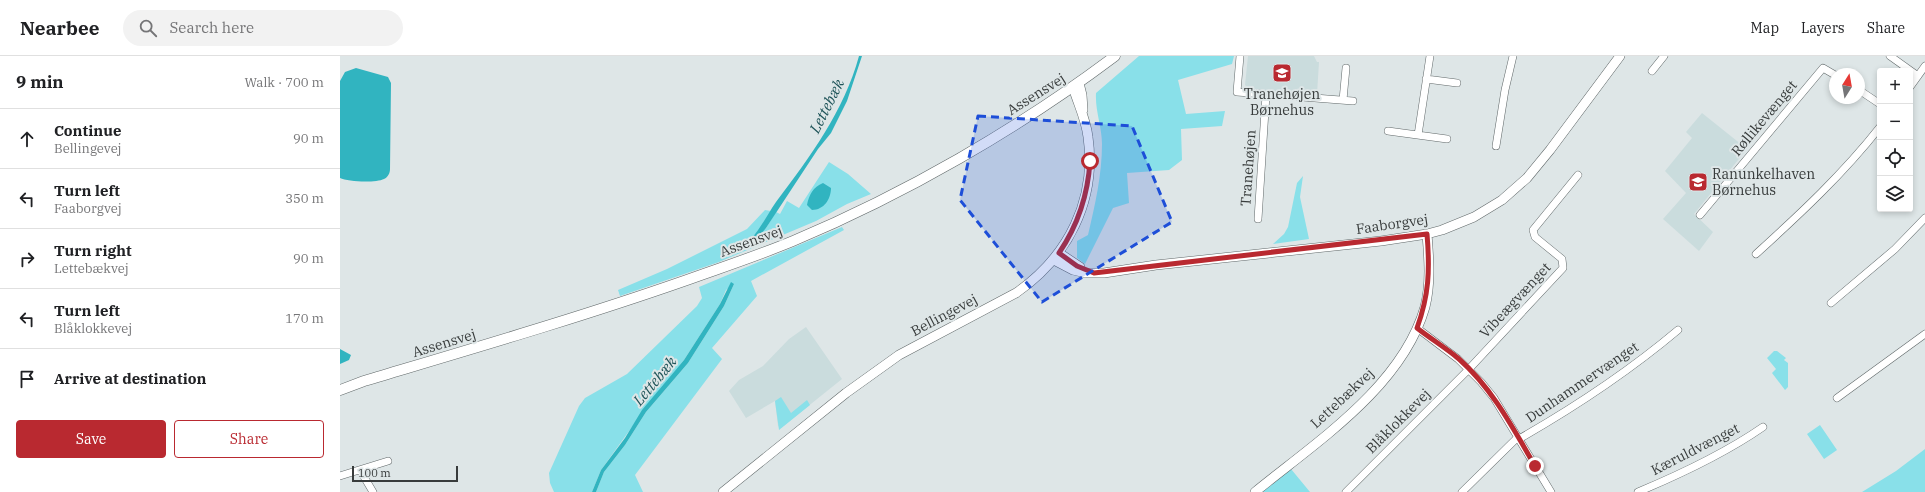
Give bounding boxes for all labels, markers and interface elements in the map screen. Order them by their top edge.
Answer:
search box [123,10,403,46]
text: Nearbee [20,16,99,40]
icon: search [137,17,159,39]
text: Search here [169,18,254,37]
text: Map [1751,19,1779,37]
text: Layers [1801,19,1845,37]
text: Share [1867,19,1905,37]
school or university icon: Tranehøjen Børnehus [1271,62,1293,84]
north arrow [1829,68,1865,104]
map controls [1877,68,1913,212]
button: + [1877,68,1913,104]
street label: Assensvej [1003,69,1069,119]
text: 9 min [16,71,64,93]
text: Walk · 700 m [245,74,324,91]
water label: Lettebæk [804,76,848,137]
street label: Røllikevænget [1727,77,1801,159]
place label: Tranehøjen Børnehus [1244,85,1320,119]
button: − [1877,104,1913,140]
text: Continue [54,121,121,140]
icon: ahead [16,128,38,150]
street label: Tranehøjen [1236,129,1260,207]
text: 90 m [293,130,324,147]
text: Bellingevej [54,140,122,157]
button: locate [1877,140,1913,176]
route start [1081,152,1099,170]
place label: Ranunkelhaven Børnehus [1712,165,1815,199]
school or university icon: Ranunkelhaven Børnehus [1687,171,1709,193]
button: layers [1877,176,1913,212]
text: Turn left [54,181,120,200]
icon: left [16,188,38,210]
text: 350 m [285,190,324,207]
text: Faaborgvej [54,200,122,217]
street label: Faaborgvej [1355,210,1429,238]
street label: Assensvej [717,221,785,261]
text: Turn right [54,241,132,260]
icon: right [16,248,38,270]
text: 90 m [293,250,324,267]
street label: Vibeægvænget [1475,258,1555,341]
text: Lettebækvej [54,260,129,277]
street label: Bellingevej [908,290,980,340]
text: Turn left [54,301,120,320]
icon: left [16,308,38,330]
text: 170 m [285,310,324,327]
text: Blåklokkevej [54,320,132,337]
street label: Assensvej [410,325,478,361]
street label: Dunhammervænget [1522,337,1642,426]
water label: Lettebæk [628,352,681,410]
street label: Lettebækvej [1306,364,1378,432]
icon: arrive [16,368,38,390]
text: Arrive at destination [54,369,206,388]
street label: Blåklokkevej [1362,385,1434,457]
street label: Kæruldvænget [1648,419,1742,479]
button: Save [16,420,166,458]
button: Share [174,420,324,458]
route end [1526,457,1544,475]
scale bar [352,464,458,483]
text: 100 m [358,466,391,480]

